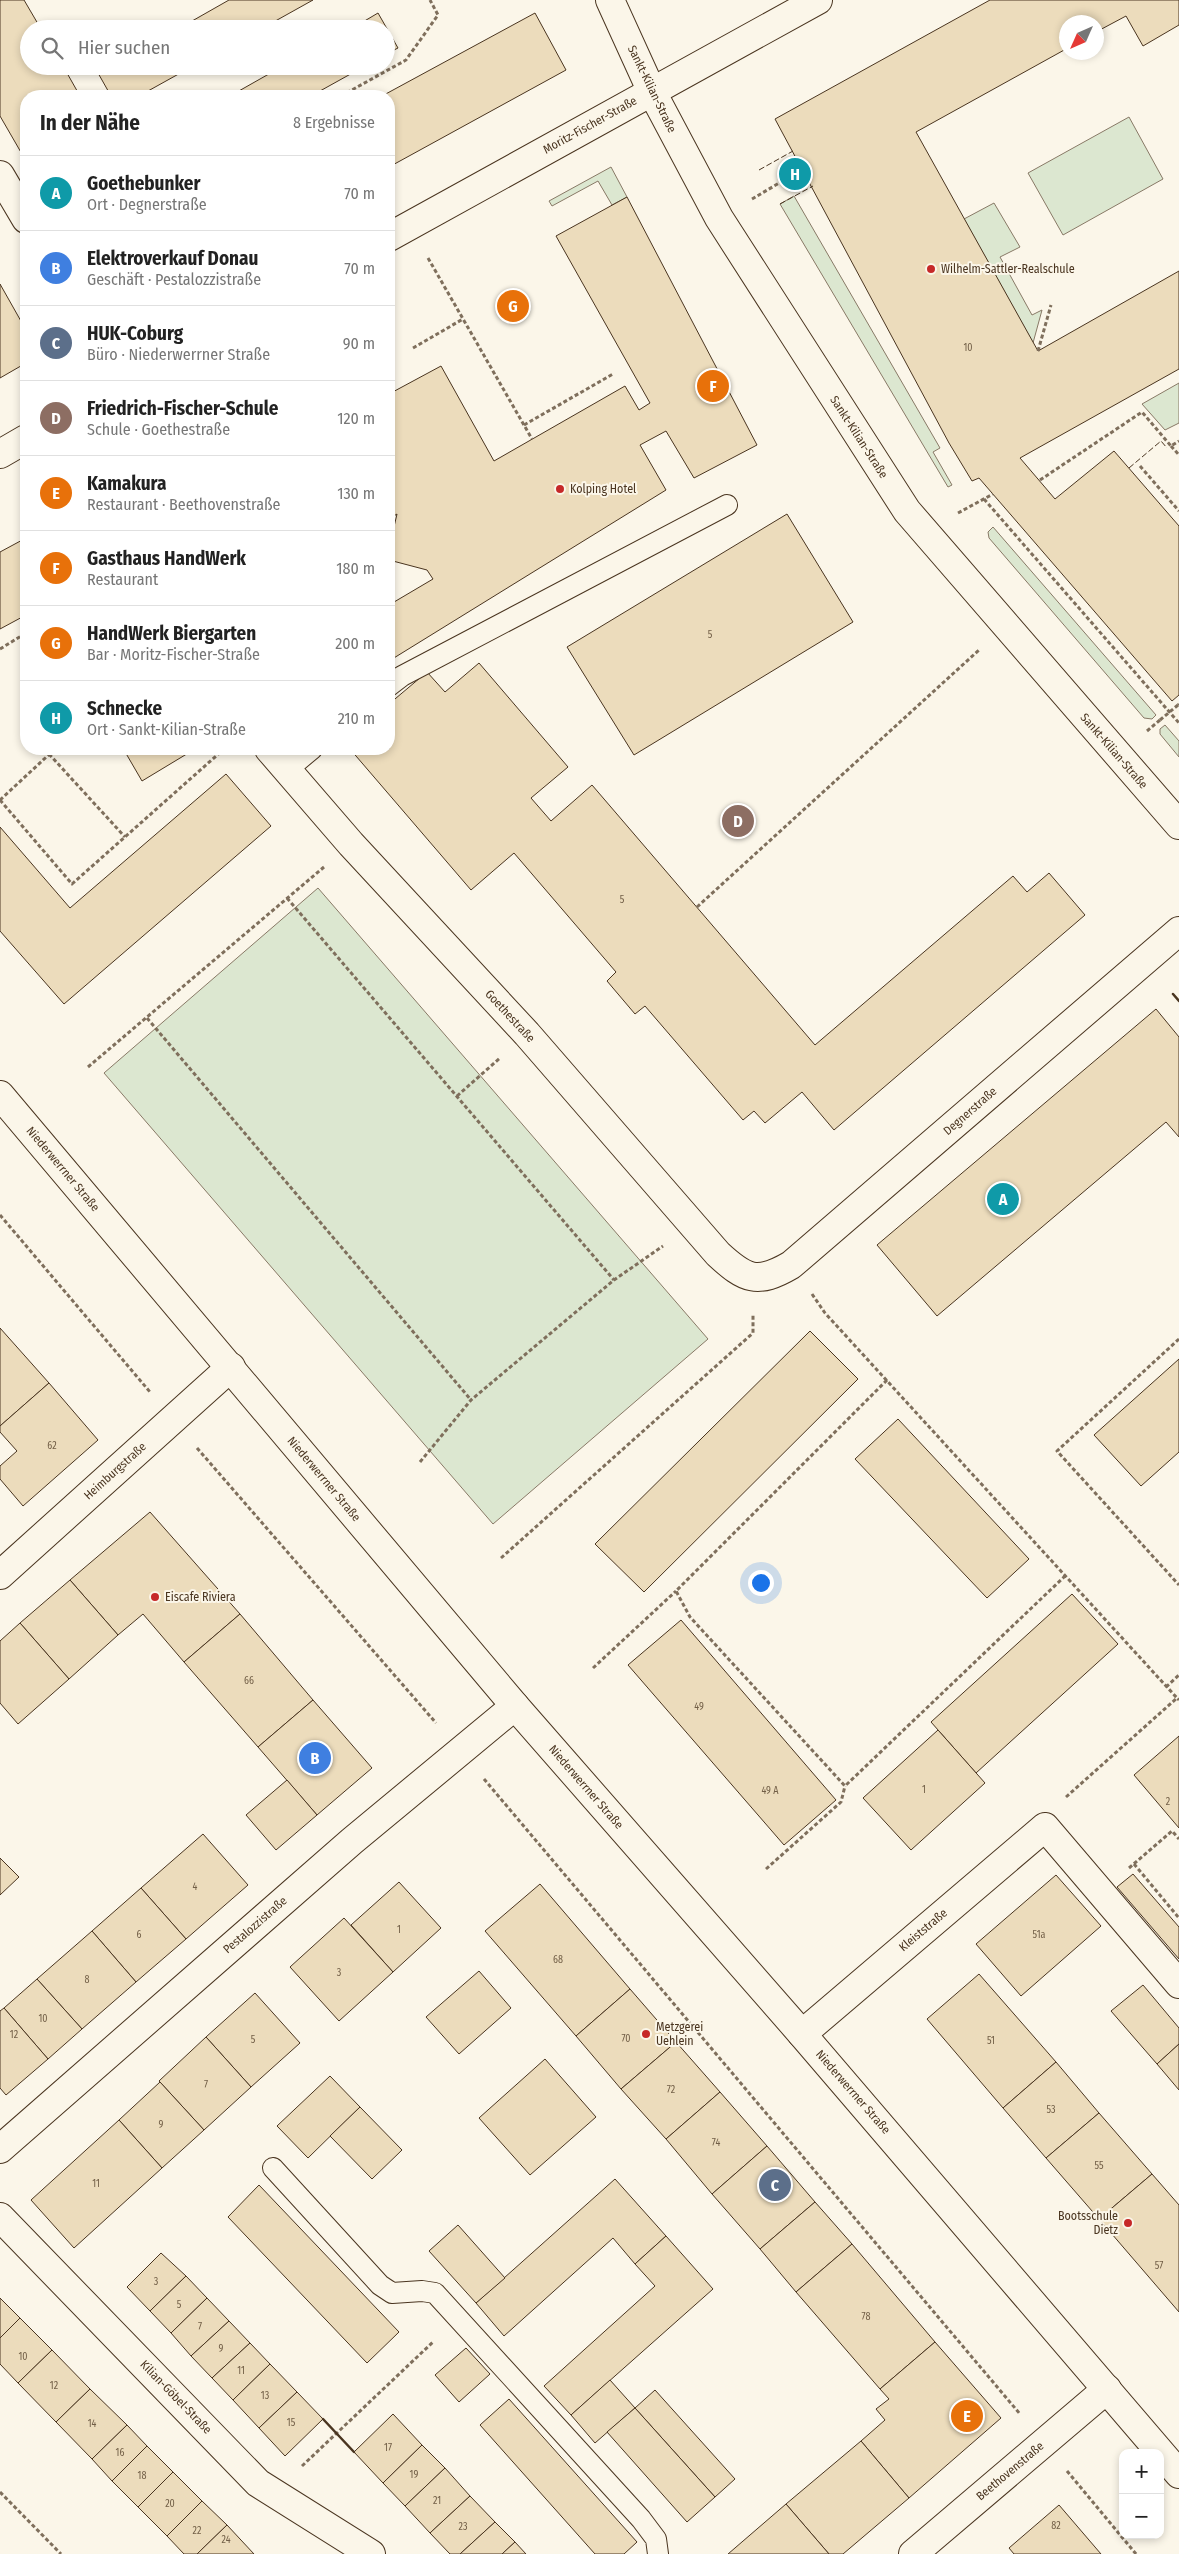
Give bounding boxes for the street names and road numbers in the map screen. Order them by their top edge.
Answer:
street label: Sankt-Kilian-Straße [625,43,679,135]
street label: Moritz-Fischer-Straße [541,93,639,157]
street label: Sankt-Kilian-Straße [827,393,891,481]
street label: Sankt-Kilian-Straße [1077,710,1151,792]
street label: Goethestraße [482,987,538,1045]
street label: Degnerstraße [941,1084,1000,1138]
street label: Niederwerrner Straße [24,1124,103,1214]
street label: Niederwerrner Straße [285,1434,364,1524]
street label: Heimburgstraße [81,1439,149,1503]
street label: Niederwerrner Straße [546,1742,626,1832]
street label: Pestalozzistraße [220,1894,290,1956]
street label: Kleiststraße [896,1906,950,1954]
street label: Niederwerrner Straße [813,2047,893,2137]
street label: Kilian-Göbel-Straße [137,2357,215,2437]
street label: Beethovenstraße [973,2439,1047,2503]

